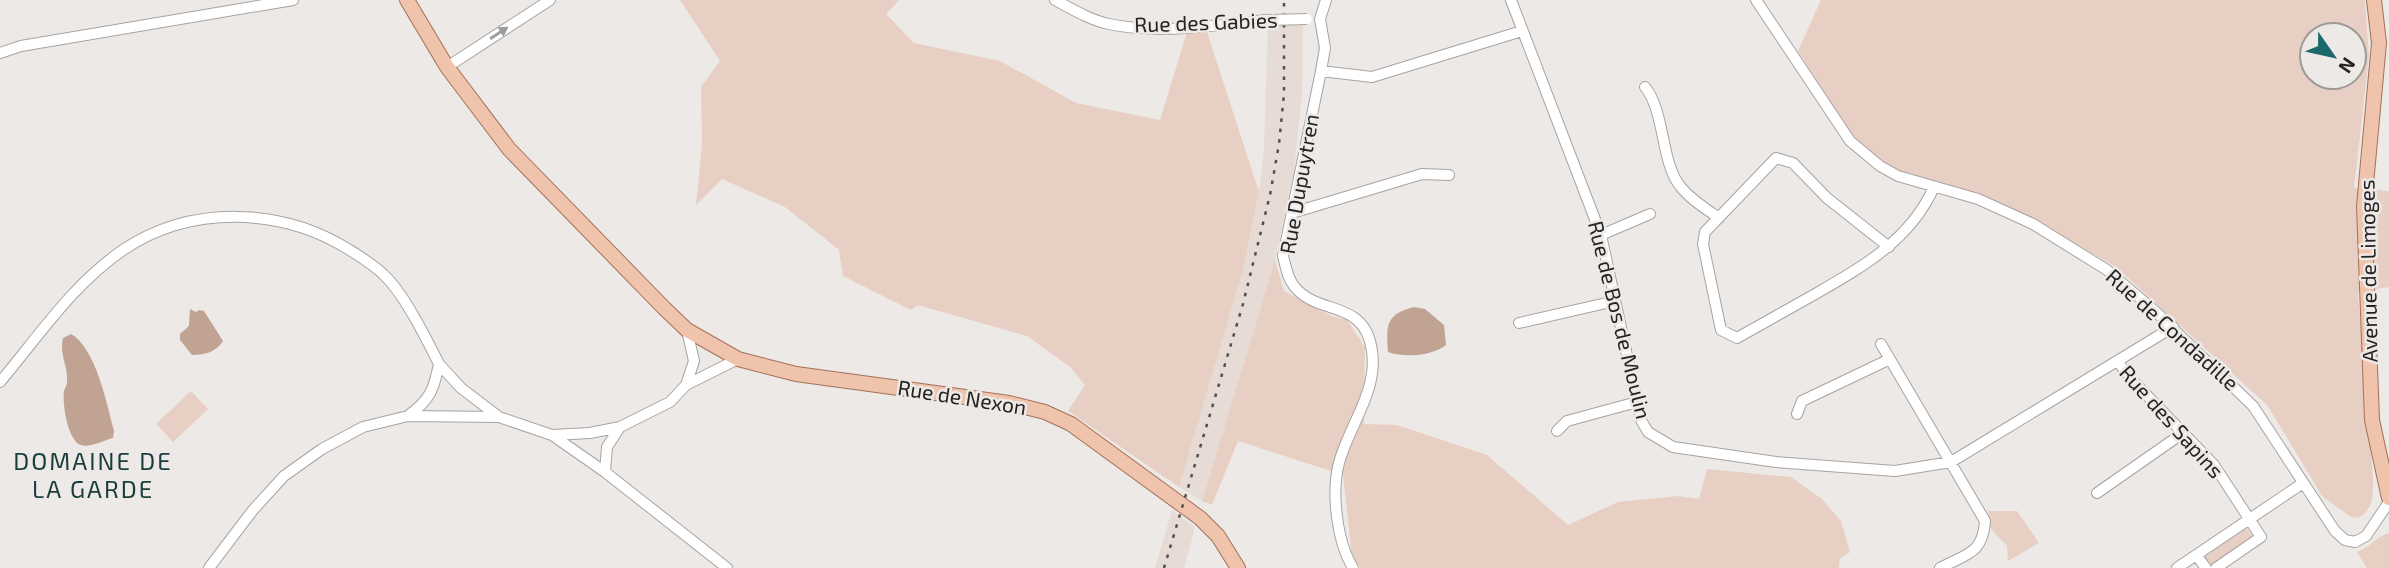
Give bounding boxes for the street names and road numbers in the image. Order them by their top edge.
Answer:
street label: Rue des Gabies [1134,7,1278,36]
street label: Rue Dupuytren [1274,112,1323,256]
street label: Avenue de Limoges [2353,179,2382,363]
street label: Rue de Bos de Moulin [1584,218,1657,421]
street label: Rue de Condadille [2102,263,2244,395]
street label: Rue des Sapins [2115,359,2229,483]
street label: Rue de Nexon [896,374,1028,419]

